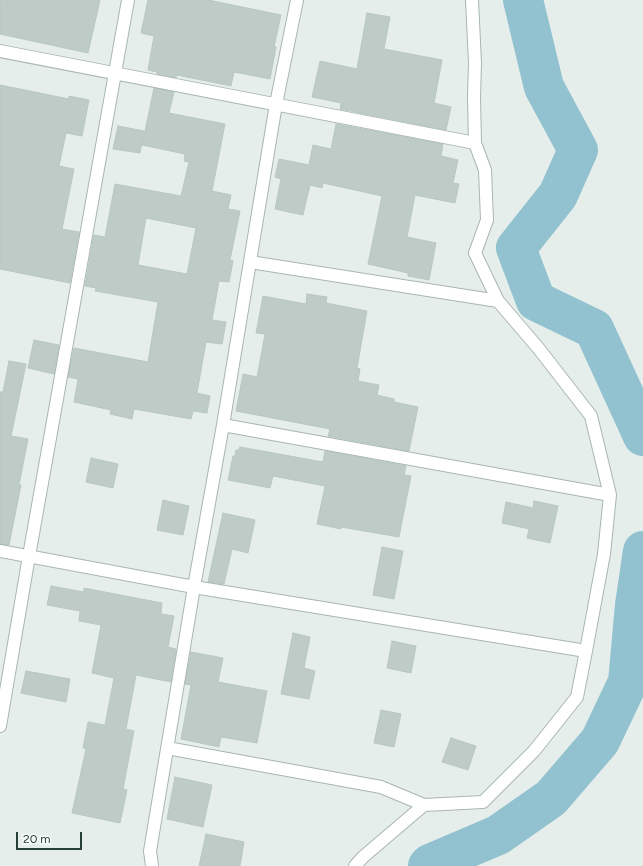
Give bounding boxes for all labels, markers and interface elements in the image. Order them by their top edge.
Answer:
scale bar [18,824,84,850]
text: 20 m [23,832,51,846]

